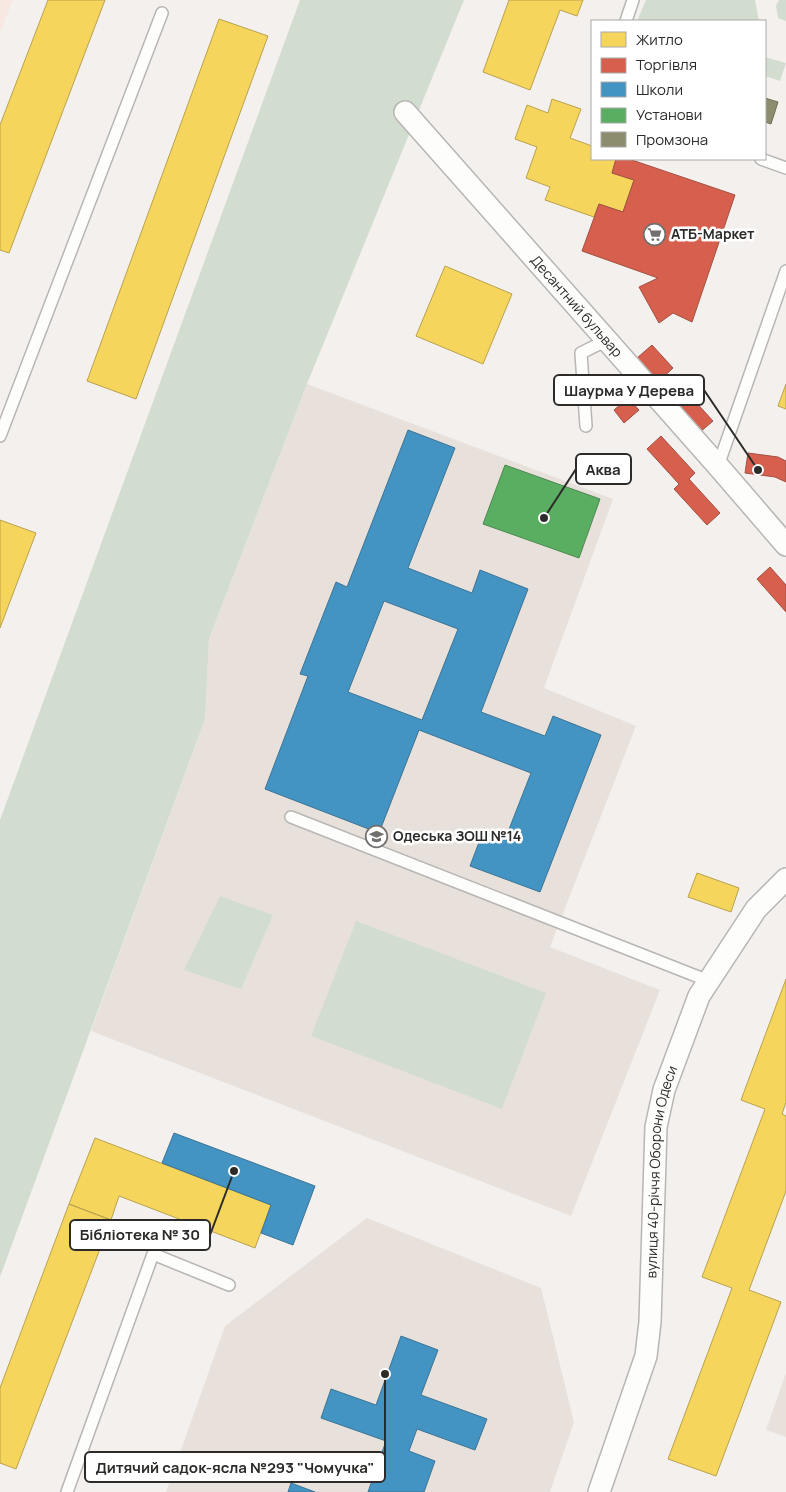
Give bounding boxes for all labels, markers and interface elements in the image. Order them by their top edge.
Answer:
legend [591,20,766,160]
text: Житло [636,29,683,50]
text: Торгівля [636,54,697,75]
text: Школи [636,79,683,100]
text: Установи [636,104,702,125]
text: Промзона [636,129,708,150]
supermarket icon: АТБ-Маркет [643,222,667,246]
place label: АТБ-Маркет [671,224,755,243]
street label: Десантний бульвар [527,251,627,361]
callout: Шаурма У Дерева [554,375,704,405]
text: Шаурма У Дерева [564,380,694,401]
callout: Аква [576,454,631,484]
text: Аква [585,459,621,480]
school or university icon: Одеська ЗОШ №14 [365,824,389,848]
place label: Одеська ЗОШ №14 [393,826,521,845]
street label: вулиця 40-річчя Оборони Одеси [641,1063,681,1279]
callout: Бібліотека № 30 [70,1220,210,1250]
text: Бібліотека № 30 [80,1224,200,1245]
callout: Дитячий садок-ясла №293 "Чомучка" [85,1452,385,1482]
text: Дитячий садок-ясла №293 "Чомучка" [95,1457,375,1478]

